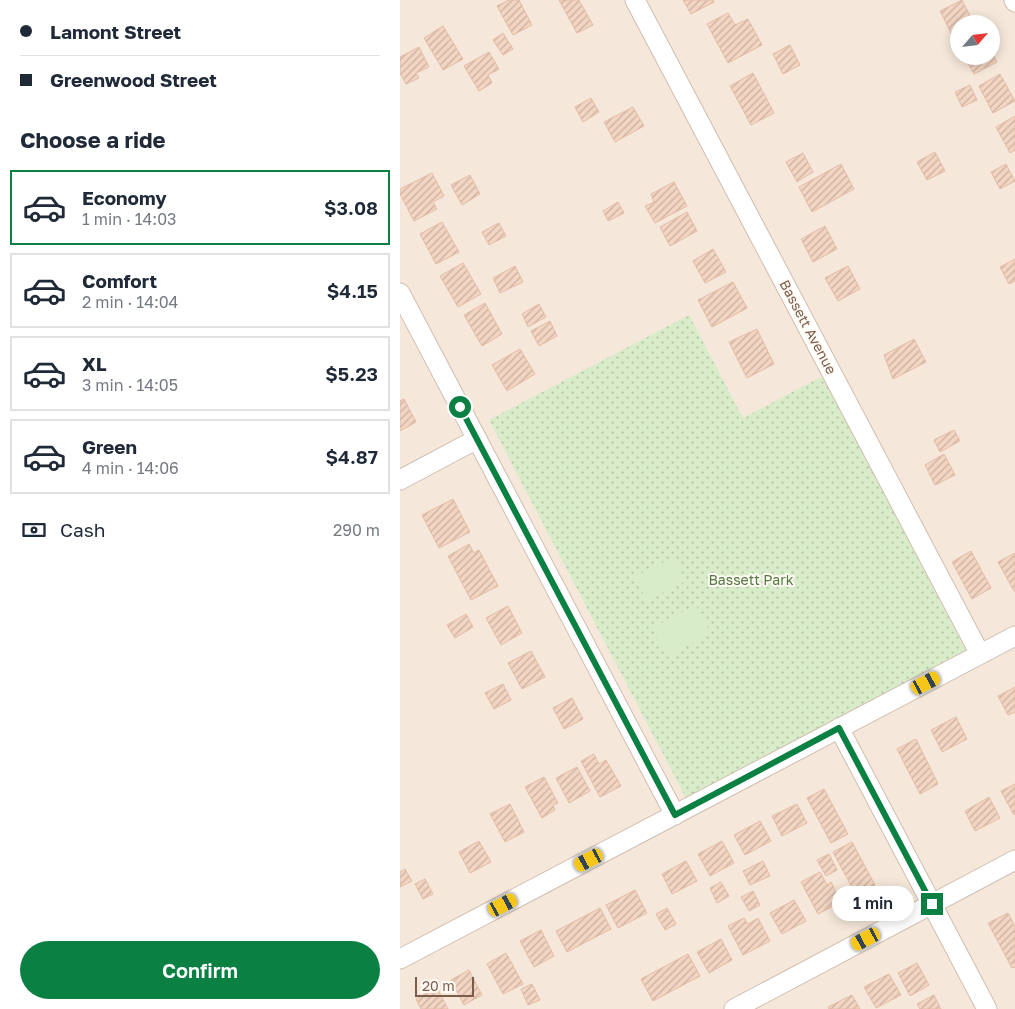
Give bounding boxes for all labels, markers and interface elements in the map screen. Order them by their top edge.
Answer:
north arrow [950,15,1000,65]
map controls [950,15,1000,65]
text: Lamont Street [50,20,181,43]
text: Greenwood Street [50,68,217,91]
text: Choose a ride [20,126,166,153]
icon: car [22,185,67,230]
text: Economy [82,186,167,209]
text: $3.08 [324,196,378,219]
text: 1 min · 14:03 [82,209,176,229]
icon: car [22,268,67,313]
text: Comfort [82,269,157,292]
street label: Bassett Avenue [776,277,840,377]
text: $4.15 [327,279,378,302]
text: 2 min · 14:04 [82,292,178,312]
icon: car [22,351,67,396]
text: XL [82,352,107,375]
text: $5.23 [325,362,378,385]
text: 3 min · 14:05 [82,375,178,395]
route start [449,396,471,418]
icon: car [22,434,67,479]
text: Green [82,435,137,458]
text: $4.87 [325,445,378,468]
text: 4 min · 14:06 [82,458,179,478]
icon: cash [20,516,48,544]
text: Cash [60,518,105,541]
text: 290 m [333,520,380,540]
park label: Bassett Park [708,571,794,588]
car [909,669,942,697]
car [572,846,605,874]
callout: 1 min [832,886,914,922]
car [486,891,519,919]
text: 1 min [853,893,893,913]
route end [921,893,943,915]
car [849,925,882,953]
button: Confirm [20,941,380,999]
scale bar [415,974,474,997]
text: 20 m [422,977,455,994]

